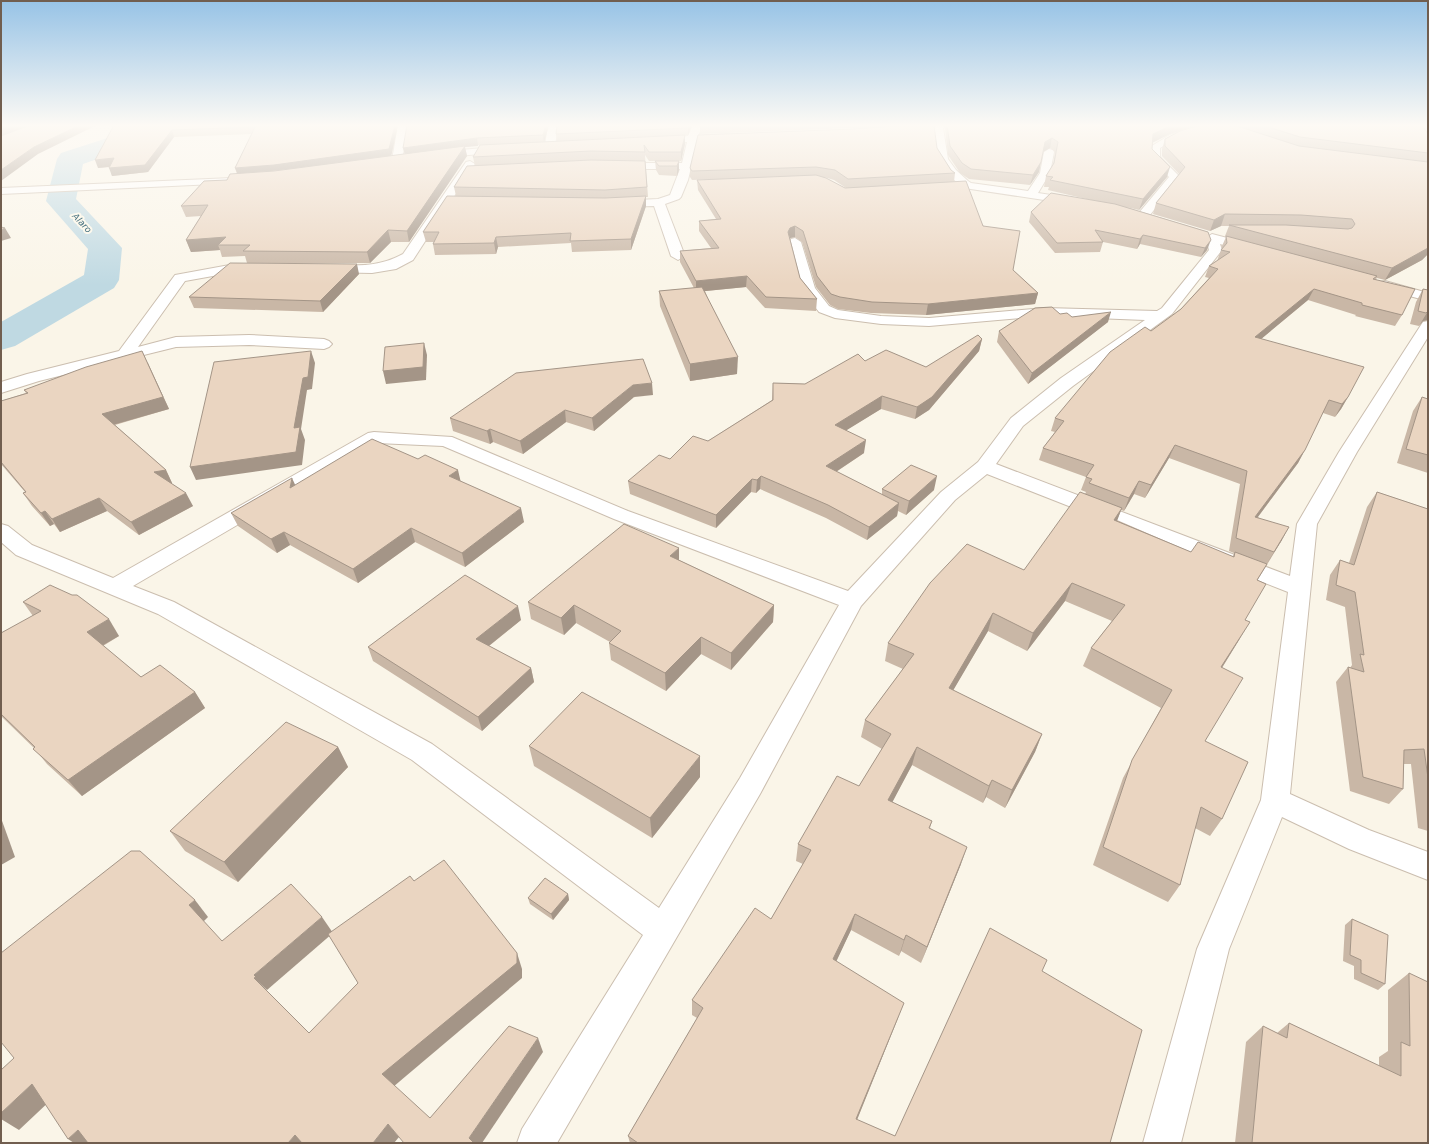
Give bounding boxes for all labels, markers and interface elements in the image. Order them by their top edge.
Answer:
water label: Alaro [70,210,94,235]

